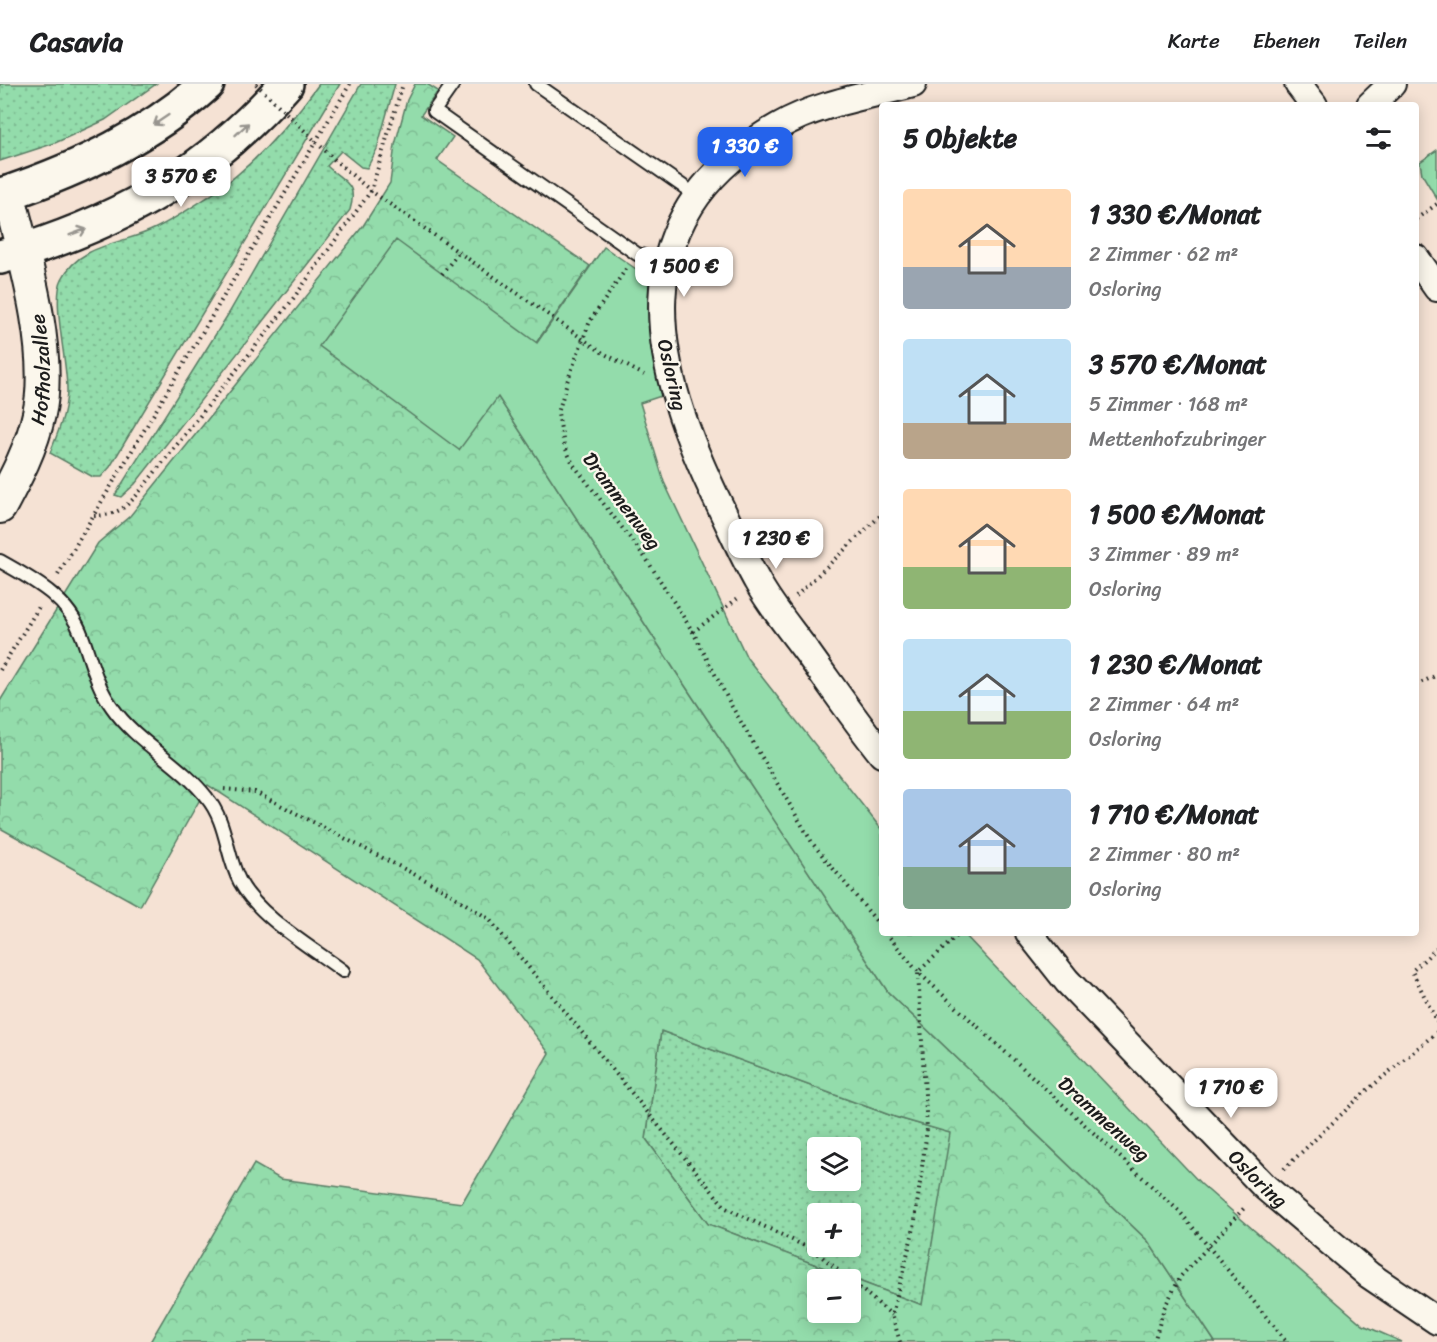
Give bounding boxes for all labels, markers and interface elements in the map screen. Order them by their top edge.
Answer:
text: Casavia [30,17,123,66]
text: Karte [1168,22,1220,60]
text: Ebenen [1253,22,1320,60]
text: Teilen [1353,22,1407,60]
one-way arrow [153,115,170,127]
text: 5 Objekte [903,115,1017,161]
one-way arrow [235,122,250,136]
icon: filters [1362,122,1395,155]
pin: 1 330 € [690,127,800,178]
text: 1 330 € [712,129,778,164]
pin: 3 570 € [126,157,236,208]
text: 3 570 € [146,159,216,194]
text: 1 330 €/Monat [1089,191,1262,237]
icon: home [951,213,1023,285]
one-way arrow [69,226,87,237]
text: 2 Zimmer · 62 m² [1089,237,1238,272]
pin: 1 500 € [629,247,739,298]
text: 1 500 € [649,249,719,284]
text: Osloring [1089,272,1162,307]
street label: Hofholzallee [19,312,60,428]
street label: Osloring [647,336,697,414]
text: 3 570 €/Monat [1089,341,1267,387]
icon: home [951,363,1023,435]
text: 5 Zimmer · 168 m² [1089,387,1248,422]
text: Mettenhofzubringer [1089,422,1266,457]
street label: Drammenweg [573,444,671,558]
text: 1 500 €/Monat [1089,491,1265,537]
icon: home [951,513,1023,585]
pin: 1 230 € [721,519,831,570]
text: 1 230 € [742,521,810,556]
text: 3 Zimmer · 89 m² [1089,537,1239,572]
text: Osloring [1089,572,1162,607]
text: 1 230 €/Monat [1089,641,1262,687]
icon: home [951,663,1023,735]
text: 2 Zimmer · 64 m² [1089,687,1239,722]
text: Osloring [1089,722,1162,757]
text: 1 710 €/Monat [1089,791,1259,837]
icon: home [951,813,1023,885]
text: 2 Zimmer · 80 m² [1089,837,1240,872]
text: Osloring [1089,872,1162,907]
street label: Drammenweg [1049,1067,1159,1171]
pin: 1 710 € [1176,1068,1286,1119]
text: 1 710 € [1199,1070,1263,1105]
map controls [807,1137,861,1323]
button: layers [807,1137,861,1191]
street label: Osloring [1220,1141,1296,1217]
button: + [807,1203,861,1257]
button: − [807,1269,861,1323]

